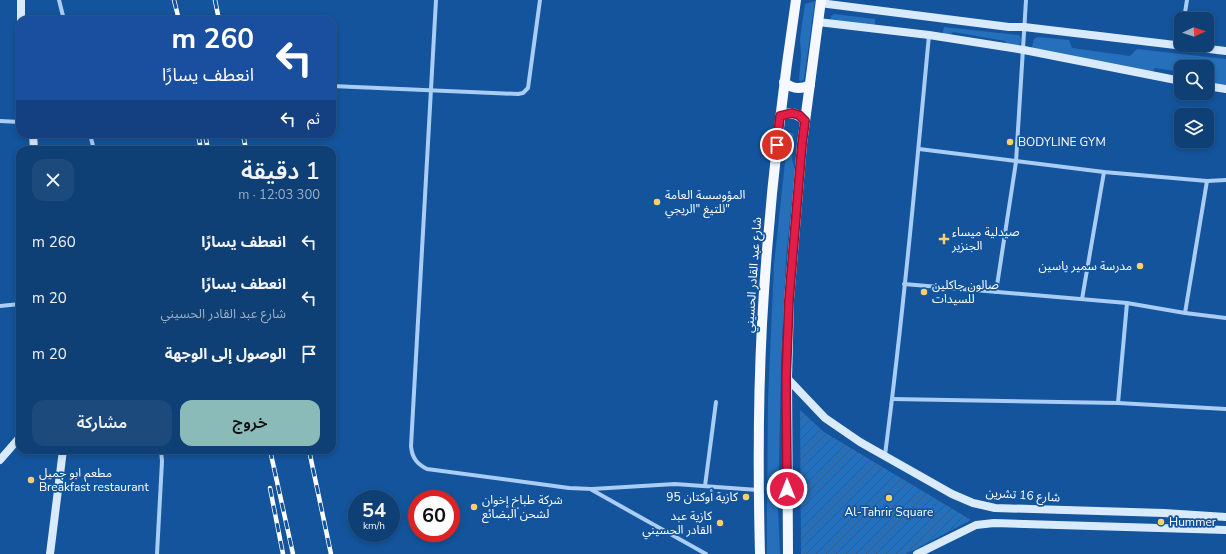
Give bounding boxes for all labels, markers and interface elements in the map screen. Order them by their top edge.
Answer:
north arrow [1174,12,1214,52]
map controls [1174,12,1214,148]
text: 260 m [171,20,254,58]
icon: left [268,32,320,84]
button: search [1174,60,1214,100]
text: انعطف يسارًا [162,63,254,87]
icon: left [277,108,299,130]
button: layers [1174,108,1214,148]
text: ثم [307,109,320,129]
pin [760,128,794,162]
icon: arrive [766,134,788,156]
place label: BODYLINE GYM [1018,134,1106,150]
marker: BODYLINE GYM [1005,137,1015,147]
text: 1 دقيقة [241,155,320,187]
button: close [32,159,74,201]
text: 300 m · 12:03 [238,186,320,204]
place label: المؤوسسة العامة للتيغ "الريجي" [665,187,745,219]
marker: المؤوسسة العامة للتيغ "الريجي" [652,197,662,207]
street label: شارع عبد القادر الحسيني [741,217,767,334]
place label: صيدلية ميساء الجنزير [951,224,1020,254]
icon: left [298,231,320,253]
text: 260 m [32,232,76,252]
text: انعطف يسارًا [201,232,286,252]
marker: صيدلية ميساء الجنزير [939,234,949,244]
place label: مدرسة سمير ياسين [1039,258,1132,274]
marker: مدرسة سمير ياسين [1135,261,1145,271]
text: انعطف يسارًا [201,274,286,294]
place label: صالون جاكلين للسيدات [932,277,999,307]
icon: left [298,287,320,309]
marker: صالون جاكلين للسيدات [919,287,929,297]
text: 20 m [32,288,67,308]
text: شارع عبد القادر الحسيني [160,305,286,323]
icon: arrive [298,343,320,365]
text: 20 m [32,344,67,364]
text: الوصول إلى الوجهة [165,344,286,364]
button: مشاركة [32,400,172,446]
button: خروج [180,400,320,446]
place label: مطعم ابو جميل Breakfast restaurant [39,465,149,495]
position arrow [766,468,808,510]
marker: مطعم ابو جميل Breakfast restaurant [26,475,36,485]
street label: شارع 16 تشرين [985,484,1061,507]
place label: كازية أوكتان 95 [666,489,739,505]
speed limit sign: 60 [408,490,460,542]
place label: شركة طباخ إخوان لشحن البضائع [482,492,563,523]
marker: كازية أوكتان 95 [741,492,751,502]
marker: Al-Tahrir Square [884,493,894,503]
text: 54 [362,497,386,524]
marker: شركة طباخ إخوان لشحن البضائع [469,502,479,512]
place label: Al-Tahrir Square [845,504,933,520]
place label: كازية عبد القادر الحسيني [642,508,713,540]
place label: Hummer [1169,514,1217,530]
marker: Hummer [1156,517,1166,527]
marker: كازية عبد القادر الحسيني [715,518,725,528]
text: km/h [363,519,385,533]

